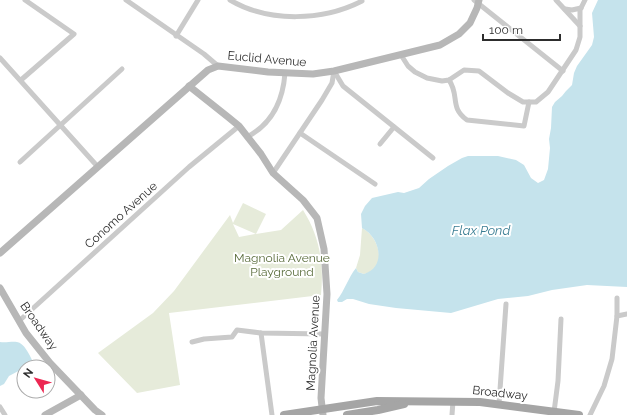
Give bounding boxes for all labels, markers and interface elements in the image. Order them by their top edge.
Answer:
scale bar [483,16,560,42]
text: 100 m [489,23,523,37]
street label: Euclid Avenue [227,49,307,69]
street label: Conomo Avenue [82,179,160,251]
water label: Flax Pond [452,223,510,238]
park label: Magnolia Avenue Playground [234,251,330,279]
street label: Magnolia Avenue [304,295,322,391]
street label: Broadway [17,299,61,353]
north arrow [16,359,56,399]
text: N [21,366,36,381]
street label: Broadway [472,383,529,403]

